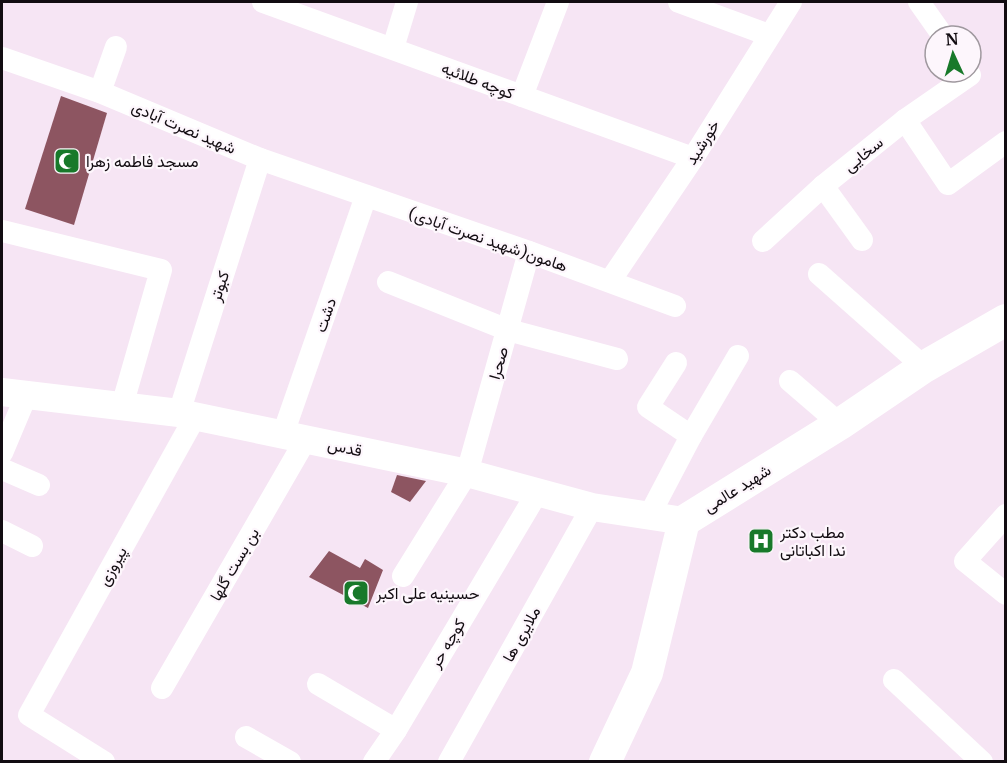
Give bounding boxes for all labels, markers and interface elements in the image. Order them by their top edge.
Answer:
north arrow [923,24,983,84]
text: N [945,29,959,49]
street label: کوچه طلائیه [438,57,517,105]
street label: شهید نصرت آبادی [128,96,239,159]
street label: خورشید [681,116,724,169]
street label: سخایی [839,132,888,177]
mosque icon: مسجد فاطمه زهرا [52,146,82,176]
place label: مسجد فاطمه زهرا [86,151,199,172]
street label: (شهید نصرت آبادی)هامون [406,202,570,277]
street label: کبوتر [204,268,234,305]
street label: دشت [310,295,340,335]
street label: صحرا [484,344,513,382]
street label: قدس [326,434,364,461]
street label: شهید عالمی [700,459,775,517]
place label: مطب دکتر ندا اکباتانی [779,522,846,561]
street label: بن بست گلها [205,524,264,605]
hospital icon: مطب دکتر ندا اکباتانی [746,526,776,556]
street label: پیروزی [93,543,133,590]
mosque icon: حسینیه علی اکبر [341,578,371,608]
place label: حسینیه علی اکبر [375,583,480,604]
street label: ملایری ها [498,603,545,666]
street label: کوچه حر [424,615,471,673]

